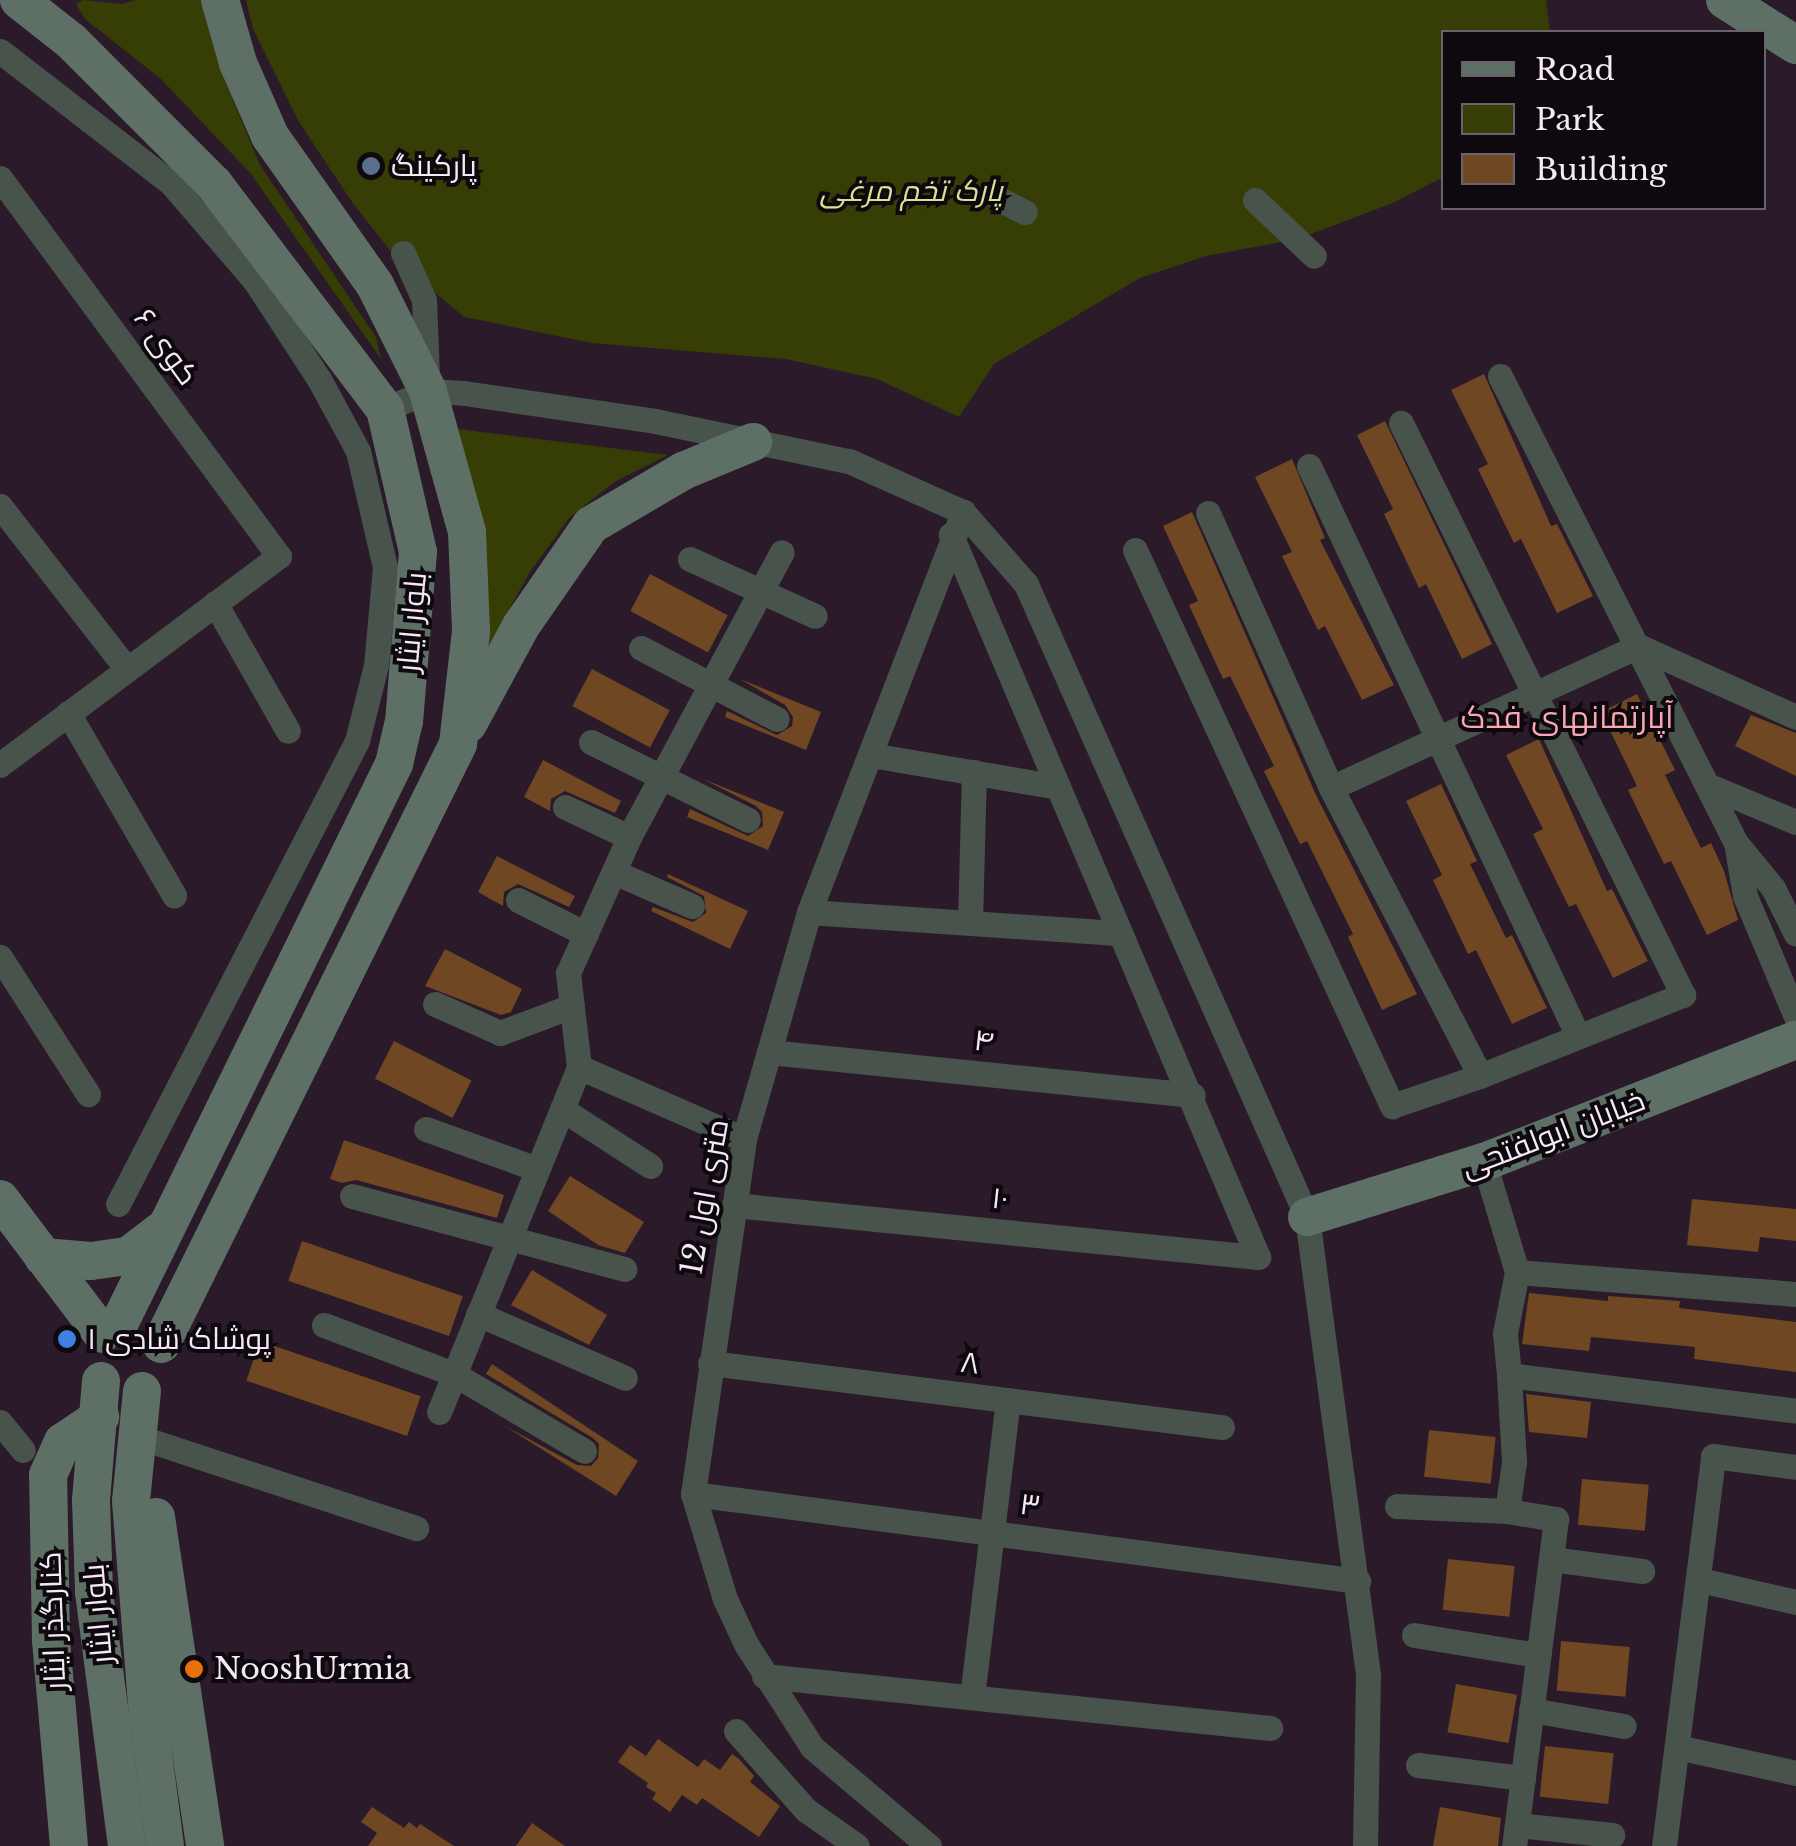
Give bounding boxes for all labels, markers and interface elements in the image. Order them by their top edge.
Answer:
legend [1441,30,1766,210]
text: Road [1535,51,1615,88]
text: Park [1535,101,1605,138]
place label: پارکینگ [391,148,477,184]
text: Building [1535,151,1667,188]
marker: پارکینگ [360,155,382,177]
park label: پارک تخم مرغی [819,173,1003,209]
street label: کوی ۶ [126,302,206,392]
street label: بلوار ایثار [390,570,434,674]
district label: آپارتمانهای فدک [1460,698,1674,736]
street label: ۴ [972,1022,996,1060]
street label: خیابان ابولفتحی [1456,1082,1650,1186]
street label: 12 متری اول [674,1116,736,1278]
street label: ۱۰ [990,1180,1010,1218]
place label: پوشاک شادی ۱ [87,1321,271,1357]
marker: پوشاک شادی ۱ [56,1328,78,1350]
street label: ۸ [959,1344,981,1382]
street label: ۳ [1018,1486,1042,1524]
street label: کنارگذر ایثار [33,1551,73,1691]
street label: بلوار ایثار [76,1562,120,1666]
place label: NooshUrmia [214,1651,411,1687]
marker: NooshUrmia [183,1658,205,1680]

